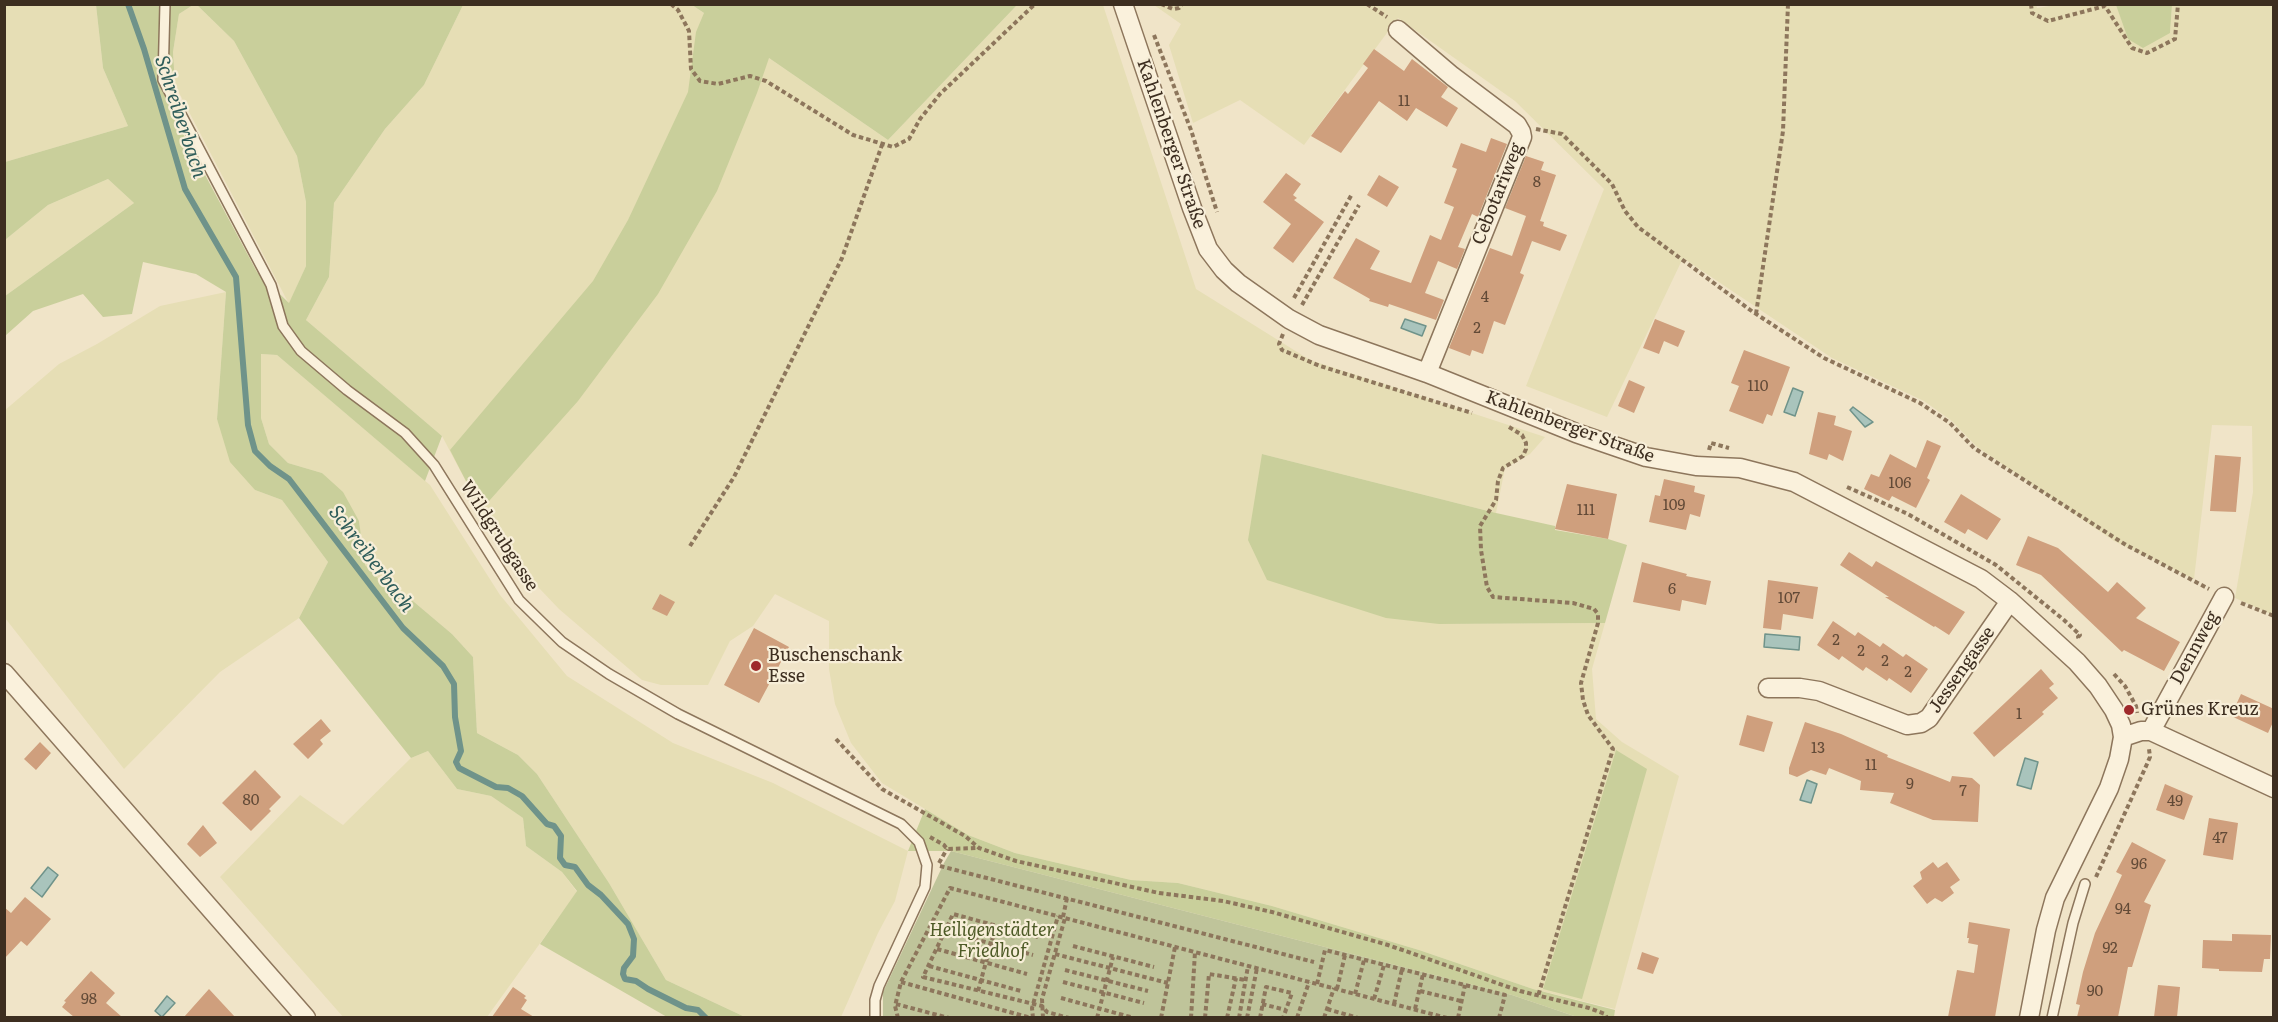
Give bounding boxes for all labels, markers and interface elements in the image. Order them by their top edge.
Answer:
water label: Schreiberbach [149,53,211,181]
street label: Kahlenberger Straße [1132,56,1210,232]
house number: 11 [1398,93,1410,111]
street label: Cebotariweg [1468,140,1528,248]
house number: 8 [1533,174,1541,192]
house number: 4 [1481,289,1489,307]
house number: 2 [1473,320,1481,338]
house number: 110 [1748,378,1768,396]
street label: Kahlenberger Straße [1483,386,1657,468]
house number: 106 [1889,475,1911,493]
street label: Wildgrubgasse [455,477,543,595]
house number: 109 [1663,497,1685,515]
water label: Schreiberbach [323,501,419,617]
house number: 111 [1577,502,1595,520]
house number: 6 [1668,581,1676,599]
house number: 107 [1778,590,1800,608]
street label: Dennweg [2166,608,2224,688]
street label: Jessengasse [1924,623,2000,717]
house number: 2 [1832,632,1840,650]
house number: 2 [1857,643,1865,661]
place label: Buschenschank Esse [768,645,902,688]
house number: 2 [1881,653,1889,671]
marker: Buschenschank Esse [749,659,763,673]
house number: 2 [1904,664,1912,682]
place label: Grünes Kreuz [2141,699,2258,721]
marker: Grünes Kreuz [2122,703,2136,717]
house number: 1 [2016,706,2022,724]
house number: 13 [1811,740,1825,758]
house number: 11 [1865,757,1877,775]
house number: 9 [1906,776,1914,794]
house number: 7 [1959,783,1967,801]
house number: 80 [243,792,259,810]
house number: 49 [2167,793,2183,811]
house number: 47 [2212,830,2228,848]
house number: 96 [2131,856,2147,874]
house number: 94 [2115,901,2131,919]
park label: Heiligenstädter Friedhof [929,920,1055,962]
house number: 92 [2102,940,2118,958]
house number: 90 [2087,983,2103,1001]
house number: 98 [81,991,97,1009]

